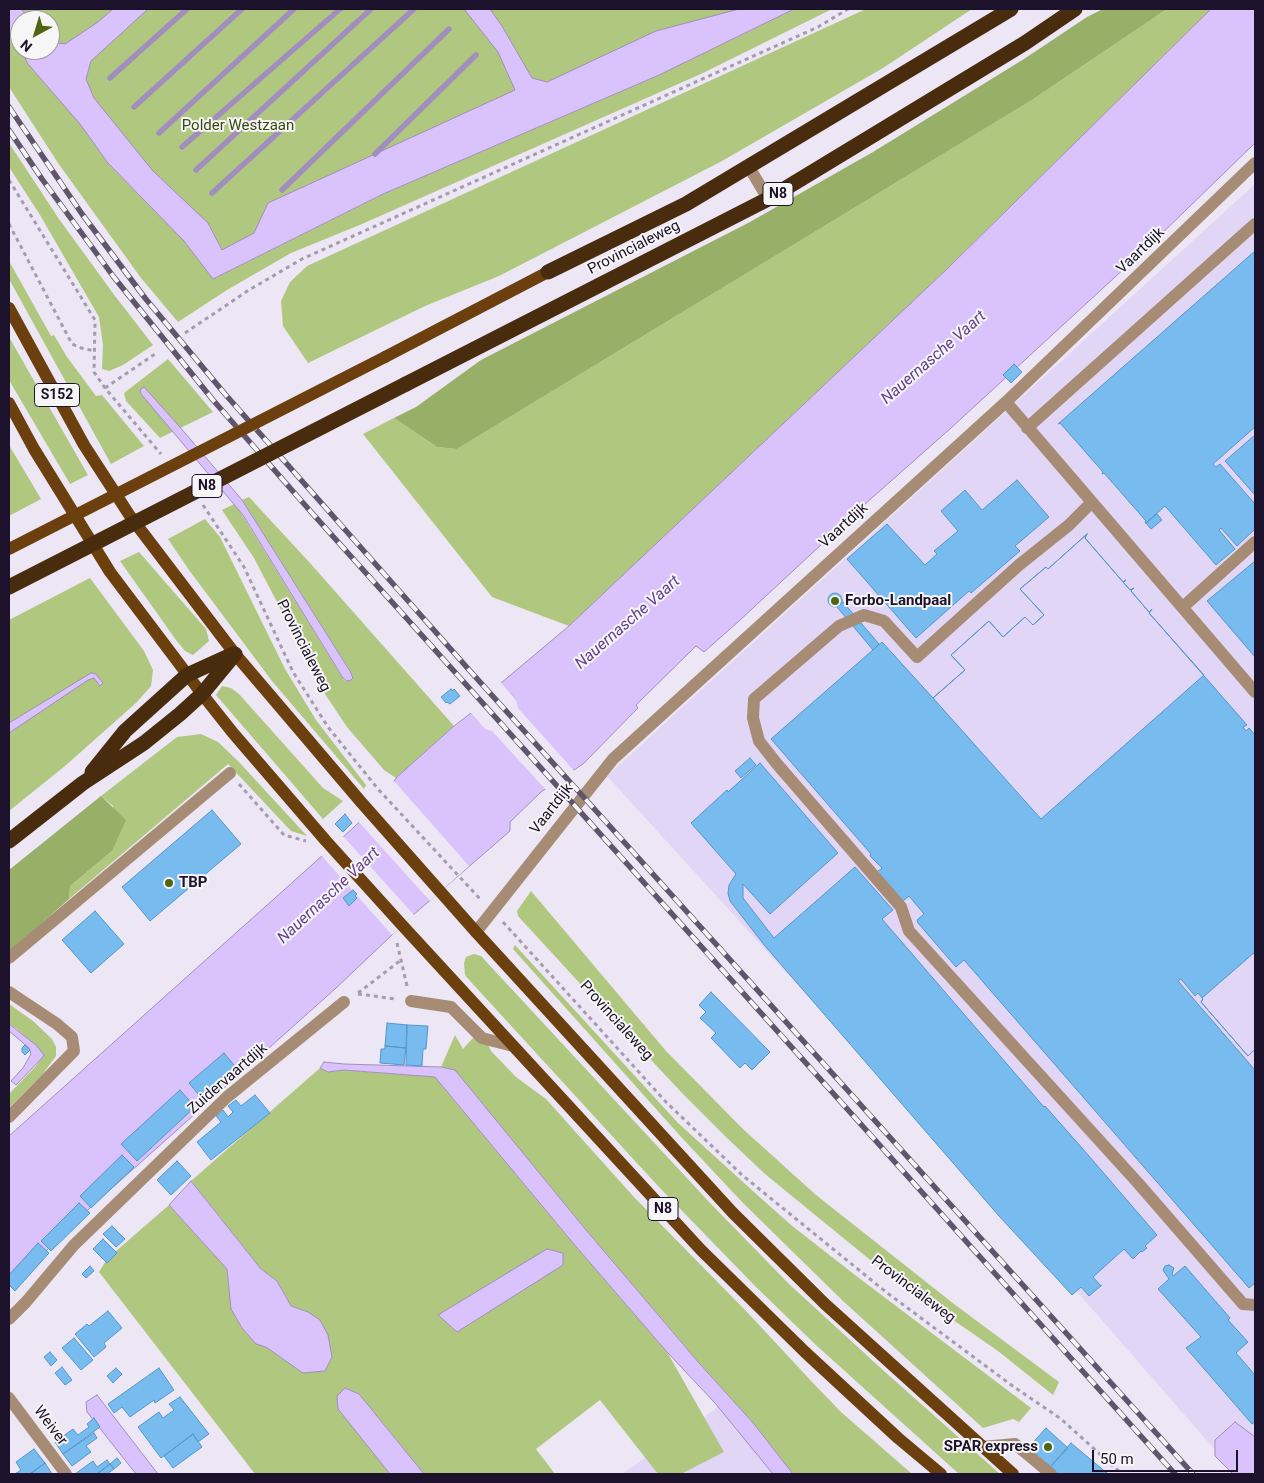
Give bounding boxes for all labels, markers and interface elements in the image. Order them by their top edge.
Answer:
north arrow [10,10,60,60]
text: N [17,37,35,55]
park label: Polder Westzaan [182,117,294,135]
road number: N8 [763,182,793,205]
street label: Provincialeweg [585,217,683,279]
street label: Vaartdijk [1113,224,1169,278]
water label: Nauernasche Vaart [878,307,990,409]
road number: S152 [34,384,80,406]
road number: N8 [192,474,222,498]
street label: Vaartdijk [816,500,872,552]
water label: Nauernasche Vaart [572,572,684,674]
place label: Forbo-Landpaal [845,592,951,610]
marker: Forbo-Landpaal [829,595,841,607]
street label: Provincialeweg [272,597,334,695]
street label: Vaartdijk [527,780,577,838]
water label: Nauernasche Vaart [274,844,384,948]
place label: TBP [179,874,208,892]
marker: TBP [163,877,175,889]
street label: Provincialeweg [576,977,656,1065]
street label: Zuidervaartdijk [185,1040,271,1118]
road number: N8 [648,1198,678,1220]
street label: Provincialeweg [867,1252,959,1328]
street label: Weiver [29,1403,71,1449]
place label: SPAR express [944,1438,1038,1456]
scale bar [1094,1440,1240,1472]
marker: SPAR express [1042,1441,1054,1453]
text: 50 m [1100,1450,1134,1468]

